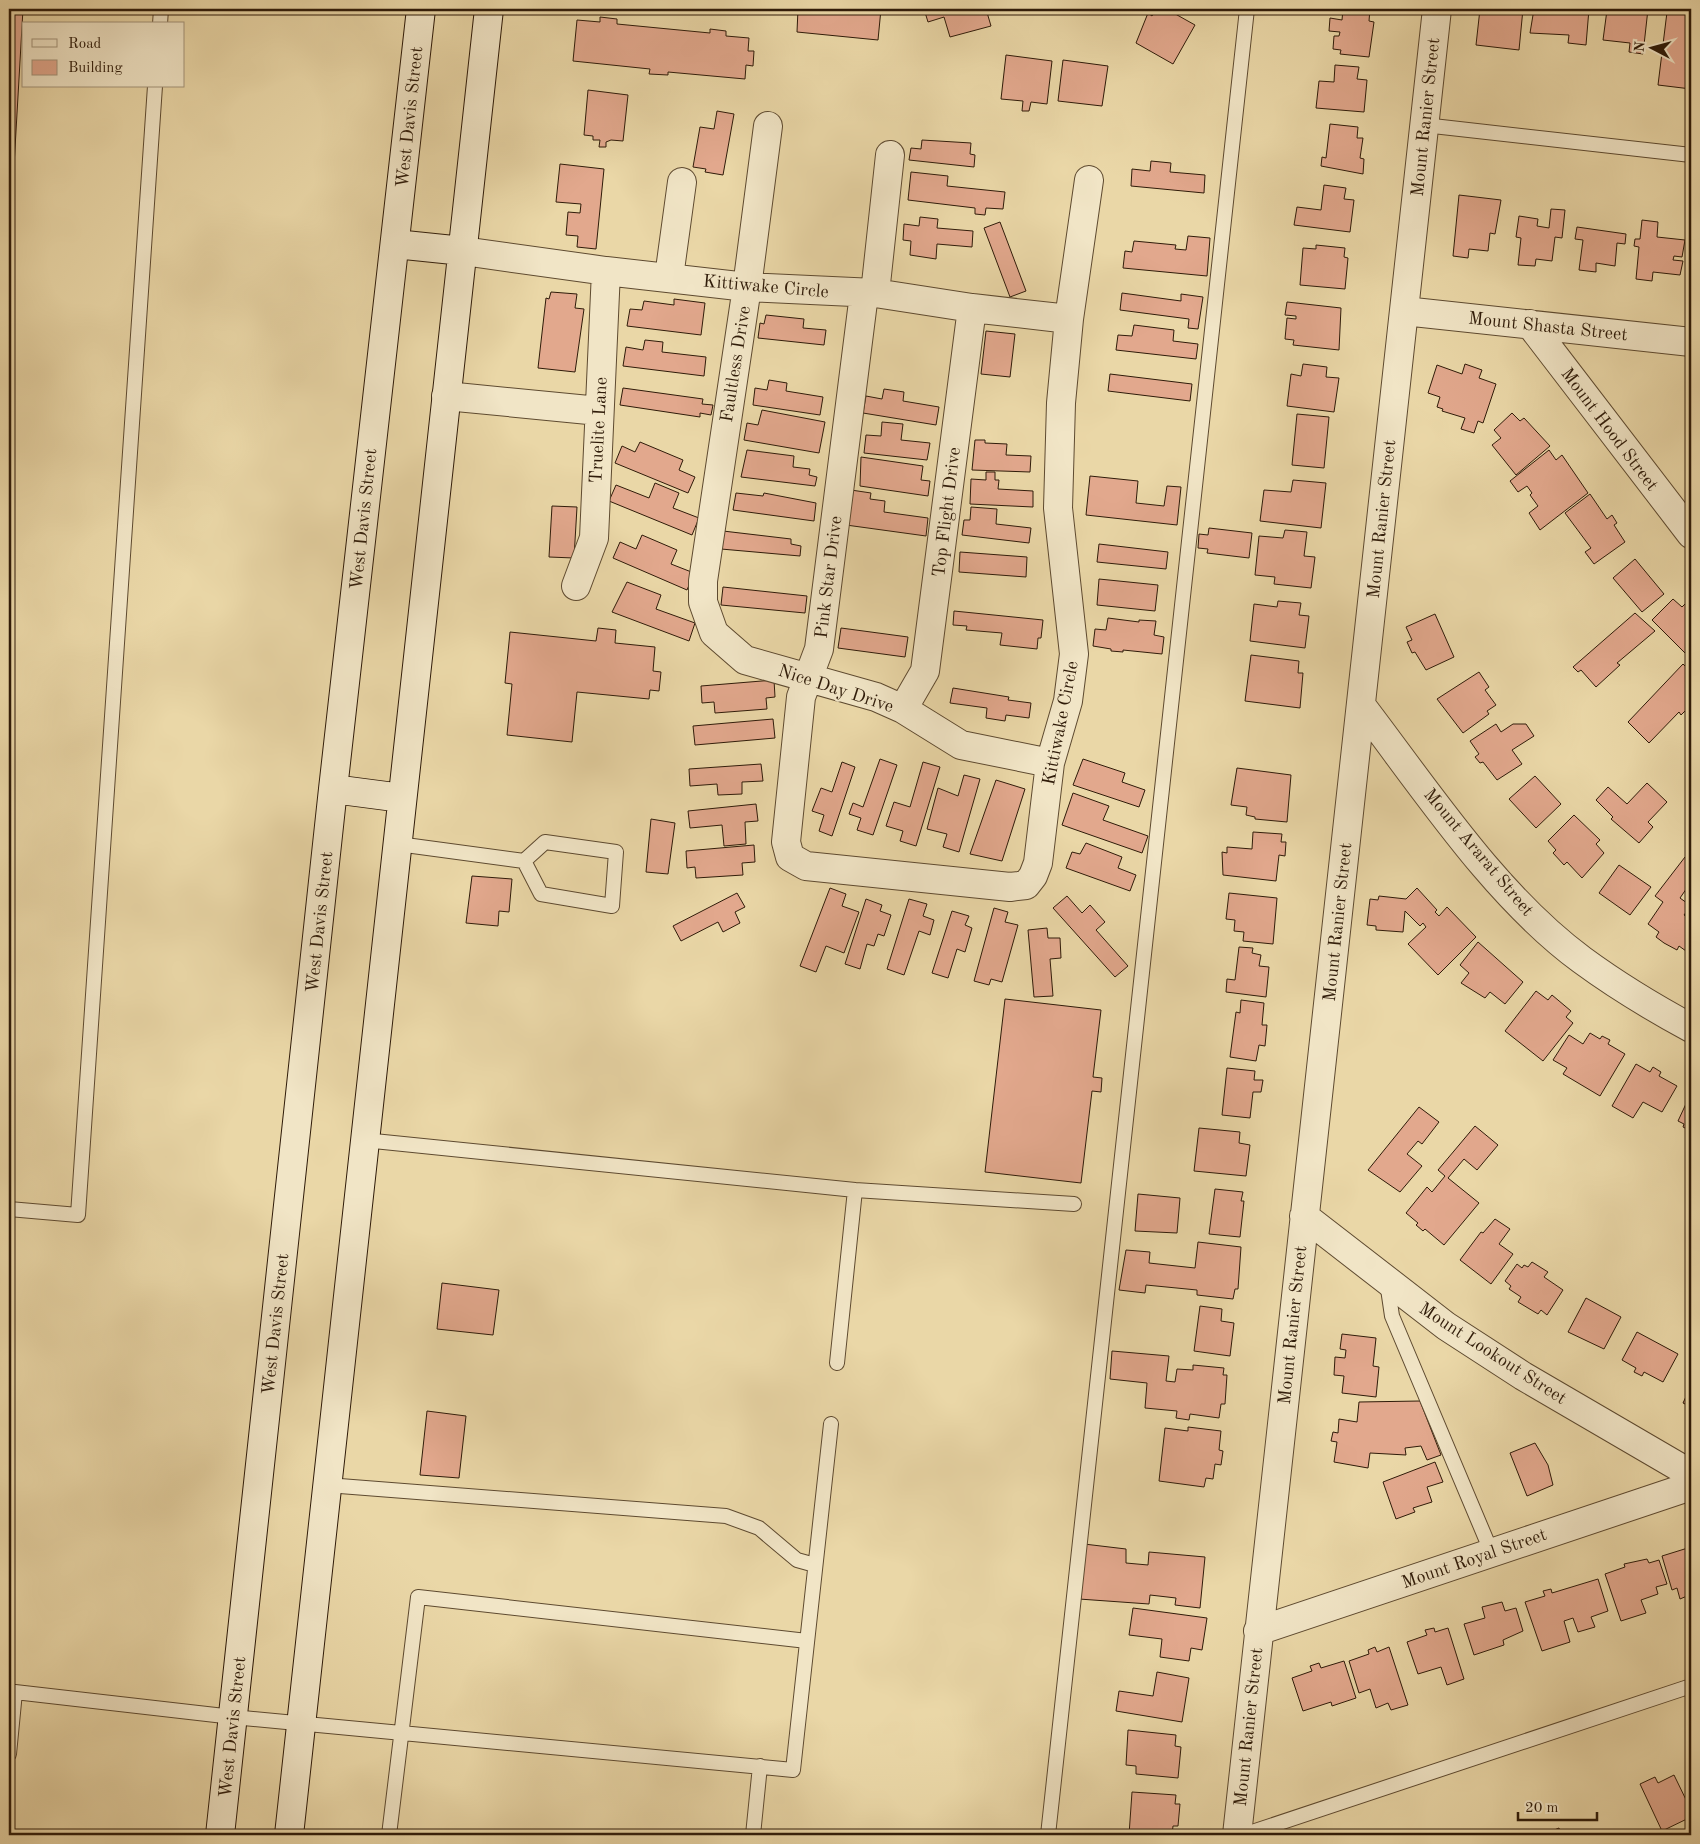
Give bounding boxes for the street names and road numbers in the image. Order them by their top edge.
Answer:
street label: Mount Ranier Street [1409,37,1443,197]
street label: West Davis Street [394,45,426,189]
street label: Kittiwake Circle [702,273,830,301]
street label: Faultless Drive [718,305,754,424]
street label: Mount Shasta Street [1467,310,1629,344]
street label: Mount Hood Street [1557,365,1661,494]
street label: Truelite Lane [587,376,611,484]
street label: Mount Ranier Street [1365,439,1399,599]
street label: Top Flight Drive [930,446,964,578]
street label: West Davis Street [348,447,380,591]
street label: Pink Star Drive [813,515,845,639]
street label: Kittiwake Circle [1040,660,1082,787]
street label: Nice Day Drive [776,662,896,716]
street label: Mount Ararat Street [1420,786,1537,920]
street label: Mount Ranier Street [1321,842,1355,1002]
street label: West Davis Street [304,850,336,994]
street label: Mount Ranier Street [1276,1245,1310,1405]
street label: West Davis Street [260,1252,292,1396]
street label: Mount Lookout Street [1416,1300,1569,1408]
street label: Mount Royal Street [1400,1526,1549,1592]
street label: Mount Ranier Street [1232,1647,1266,1807]
street label: West Davis Street [217,1655,249,1799]

